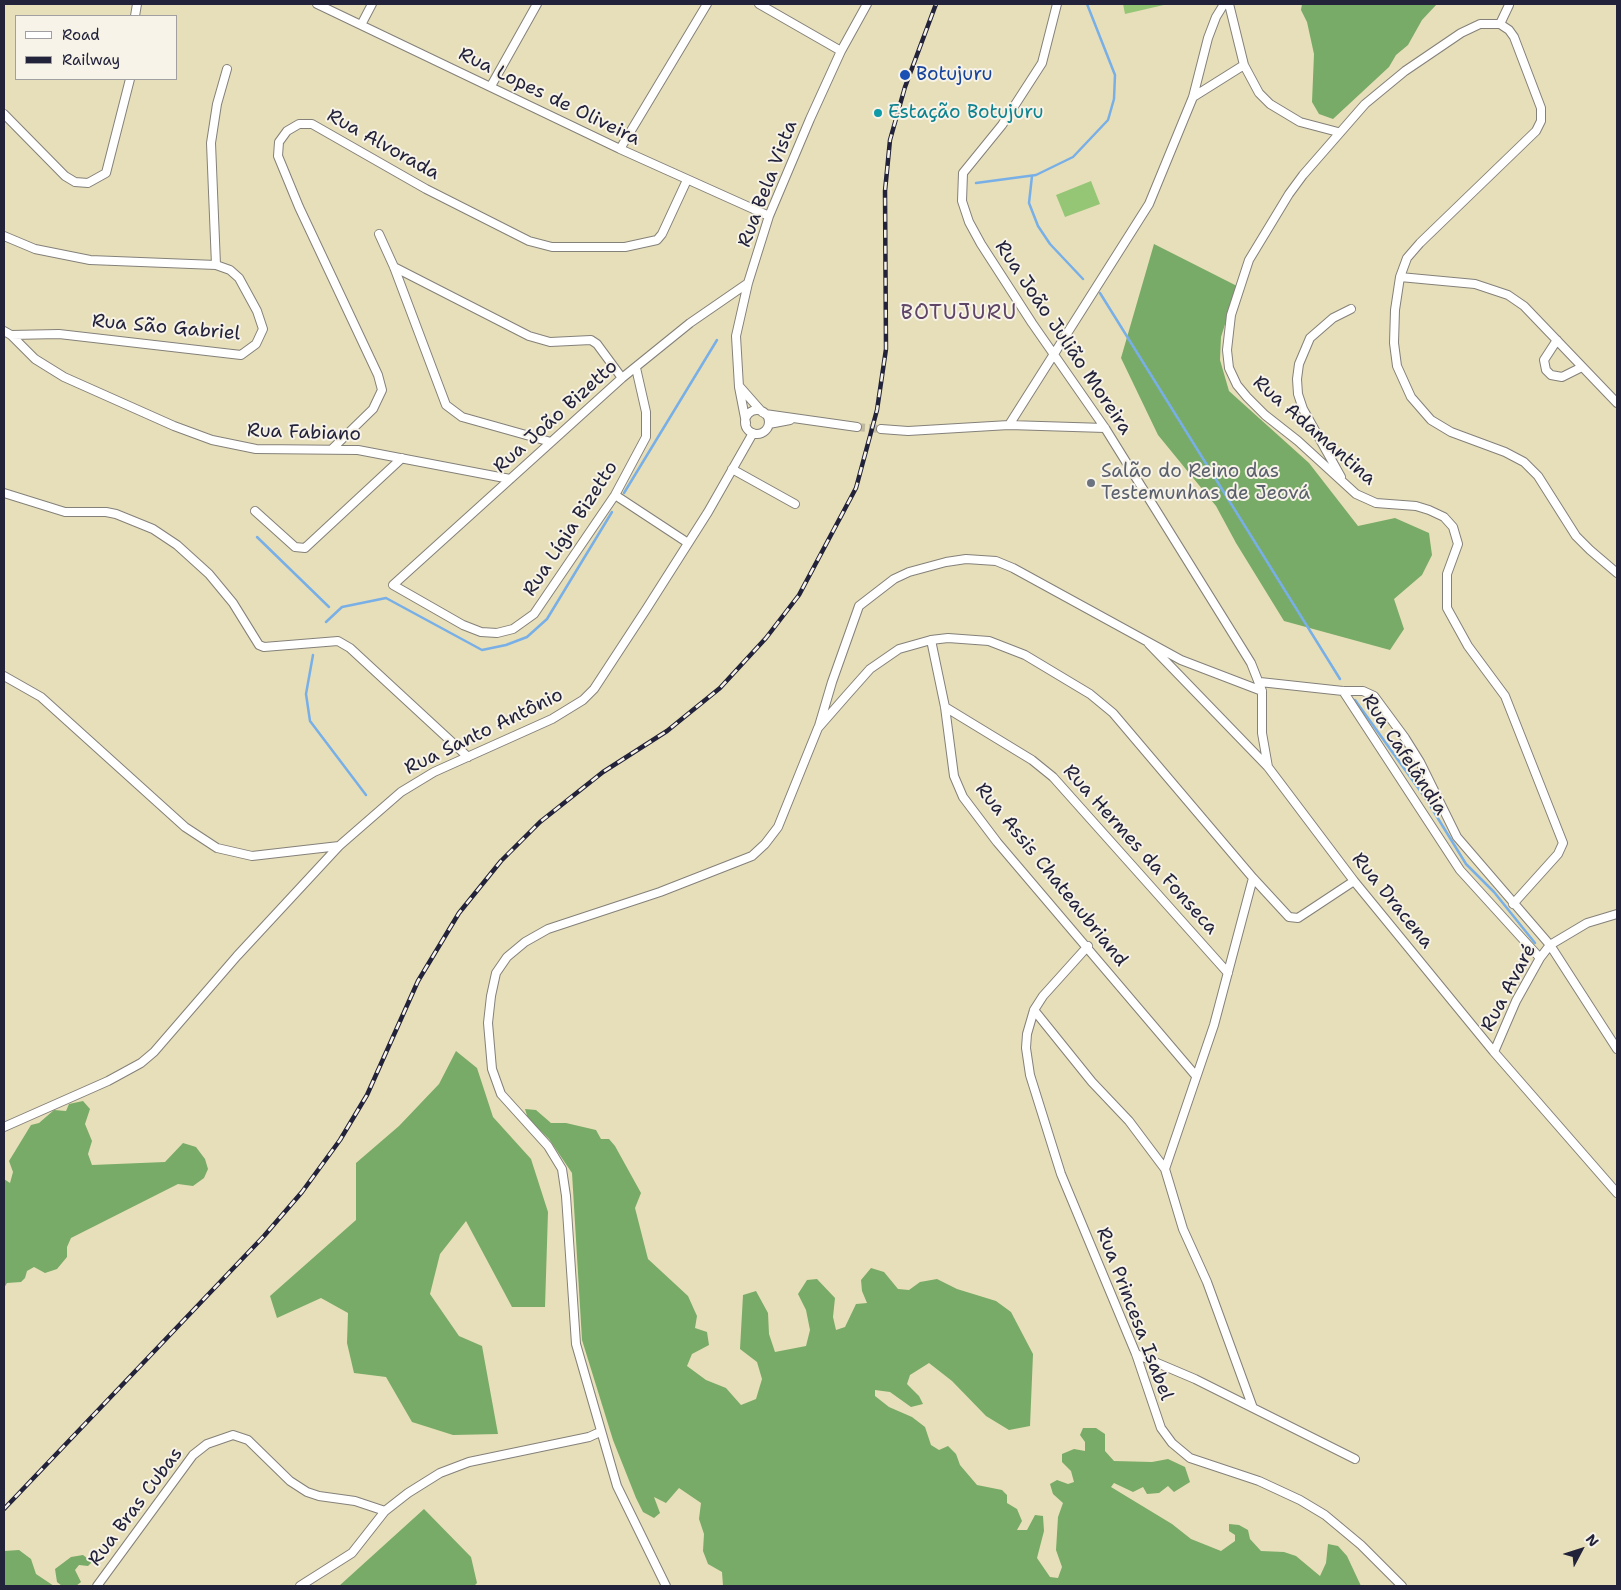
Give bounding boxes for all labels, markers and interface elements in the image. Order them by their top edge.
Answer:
legend [15,15,178,80]
text: Road [62,25,100,45]
street label: Rua Lopes de Oliveira [455,43,643,151]
text: Railway [62,50,120,70]
place label: Botujuru [916,64,993,86]
marker: Botujuru [898,68,912,82]
place label: Estação Botujuru [888,102,1044,124]
street label: Rua Alvorada [323,105,443,185]
marker: Estação Botujuru [872,107,884,119]
street label: Rua Bela Vista [733,117,803,251]
street label: Rua João Julião Moreira [989,237,1137,439]
district label: BOTUJURU [900,301,1018,327]
street label: Rua São Gabriel [91,310,241,346]
street label: Rua João Bizetto [489,355,623,479]
street label: Rua Adamantina [1248,371,1380,491]
street label: Rua Fabiano [247,420,361,446]
street label: Rua Lígia Bizetto [519,457,623,601]
place label: Salão do Reino das Testemunhas de Jeová [1101,461,1310,505]
marker: Salão do Reino das Testemunhas de Jeová [1085,477,1097,489]
street label: Rua Santo Antônio [401,684,567,780]
street label: Rua Cafelândia [1356,690,1452,820]
street label: Rua Hermes da Fonseca [1058,760,1222,940]
street label: Rua Assis Chateaubriand [970,779,1132,971]
street label: Rua Dracena [1346,848,1438,954]
street label: Rua Avaré [1477,941,1541,1035]
street label: Rua Princesa Isabel [1091,1224,1177,1404]
street label: Rua Bras Cubas [84,1443,188,1571]
north arrow [1556,1525,1606,1575]
text: N [1582,1530,1603,1550]

